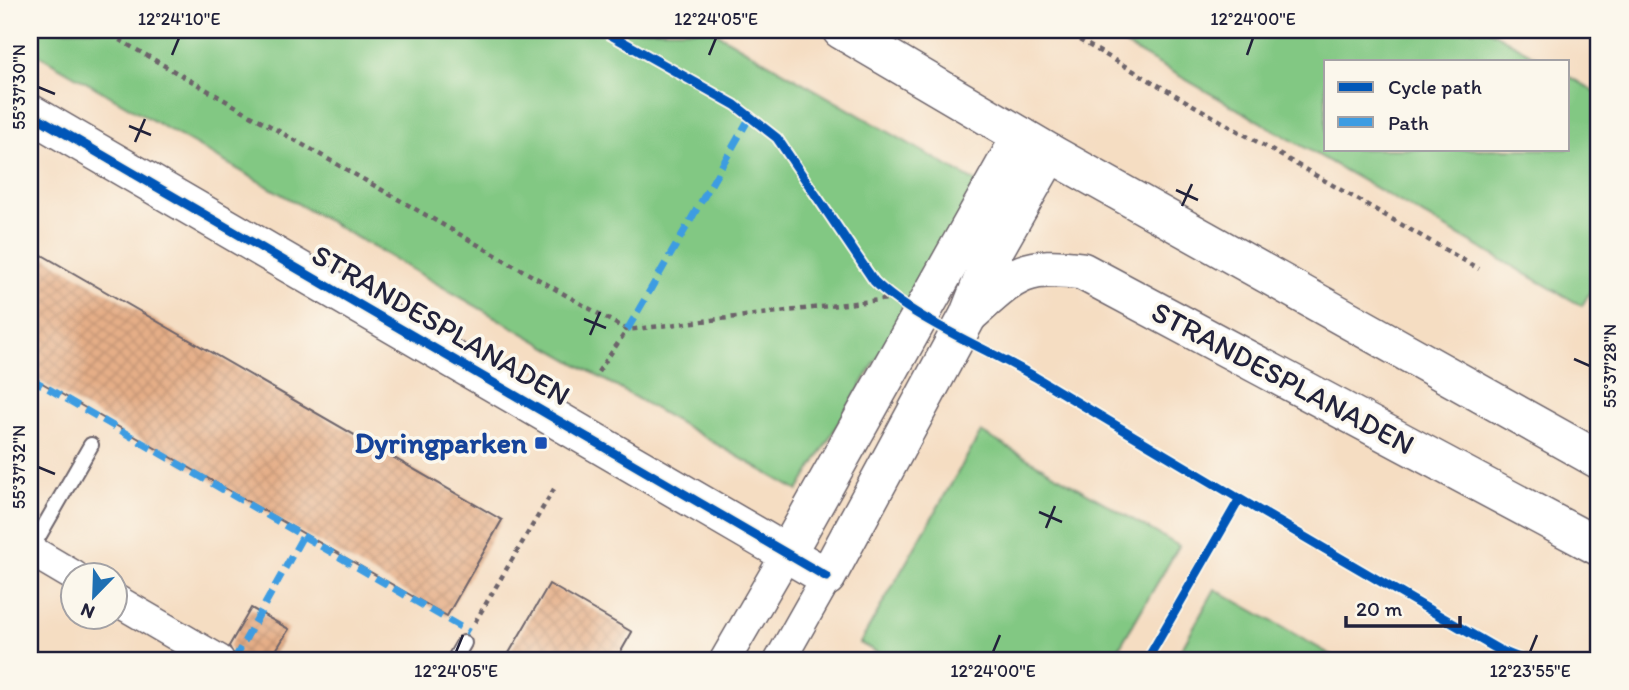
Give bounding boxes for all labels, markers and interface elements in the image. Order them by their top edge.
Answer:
text: 12°24'10"E [138,8,220,30]
text: 12°24'05"E [674,8,758,30]
text: 12°24'00"E [1210,8,1296,30]
text: 55°37'30"N [8,44,30,130]
legend [1324,60,1570,150]
text: Cycle path [1388,74,1482,99]
text: Path [1388,110,1429,135]
street label: STRANDESPLANADEN [306,236,577,414]
street label: STRANDESPLANADEN [1146,293,1421,462]
text: 55°37'28"N [1599,324,1621,408]
place label: Dyringparken [354,424,528,461]
text: 55°37'32"N [8,425,30,509]
marker: Dyringparken [533,435,549,451]
north arrow [60,560,130,630]
scale bar [1346,585,1459,629]
text: 20 m [1356,596,1403,621]
text: N [77,598,98,624]
text: 12°24'05"E [414,660,498,682]
text: 12°24'00"E [950,660,1036,682]
text: 12°23'55"E [1489,660,1571,682]

